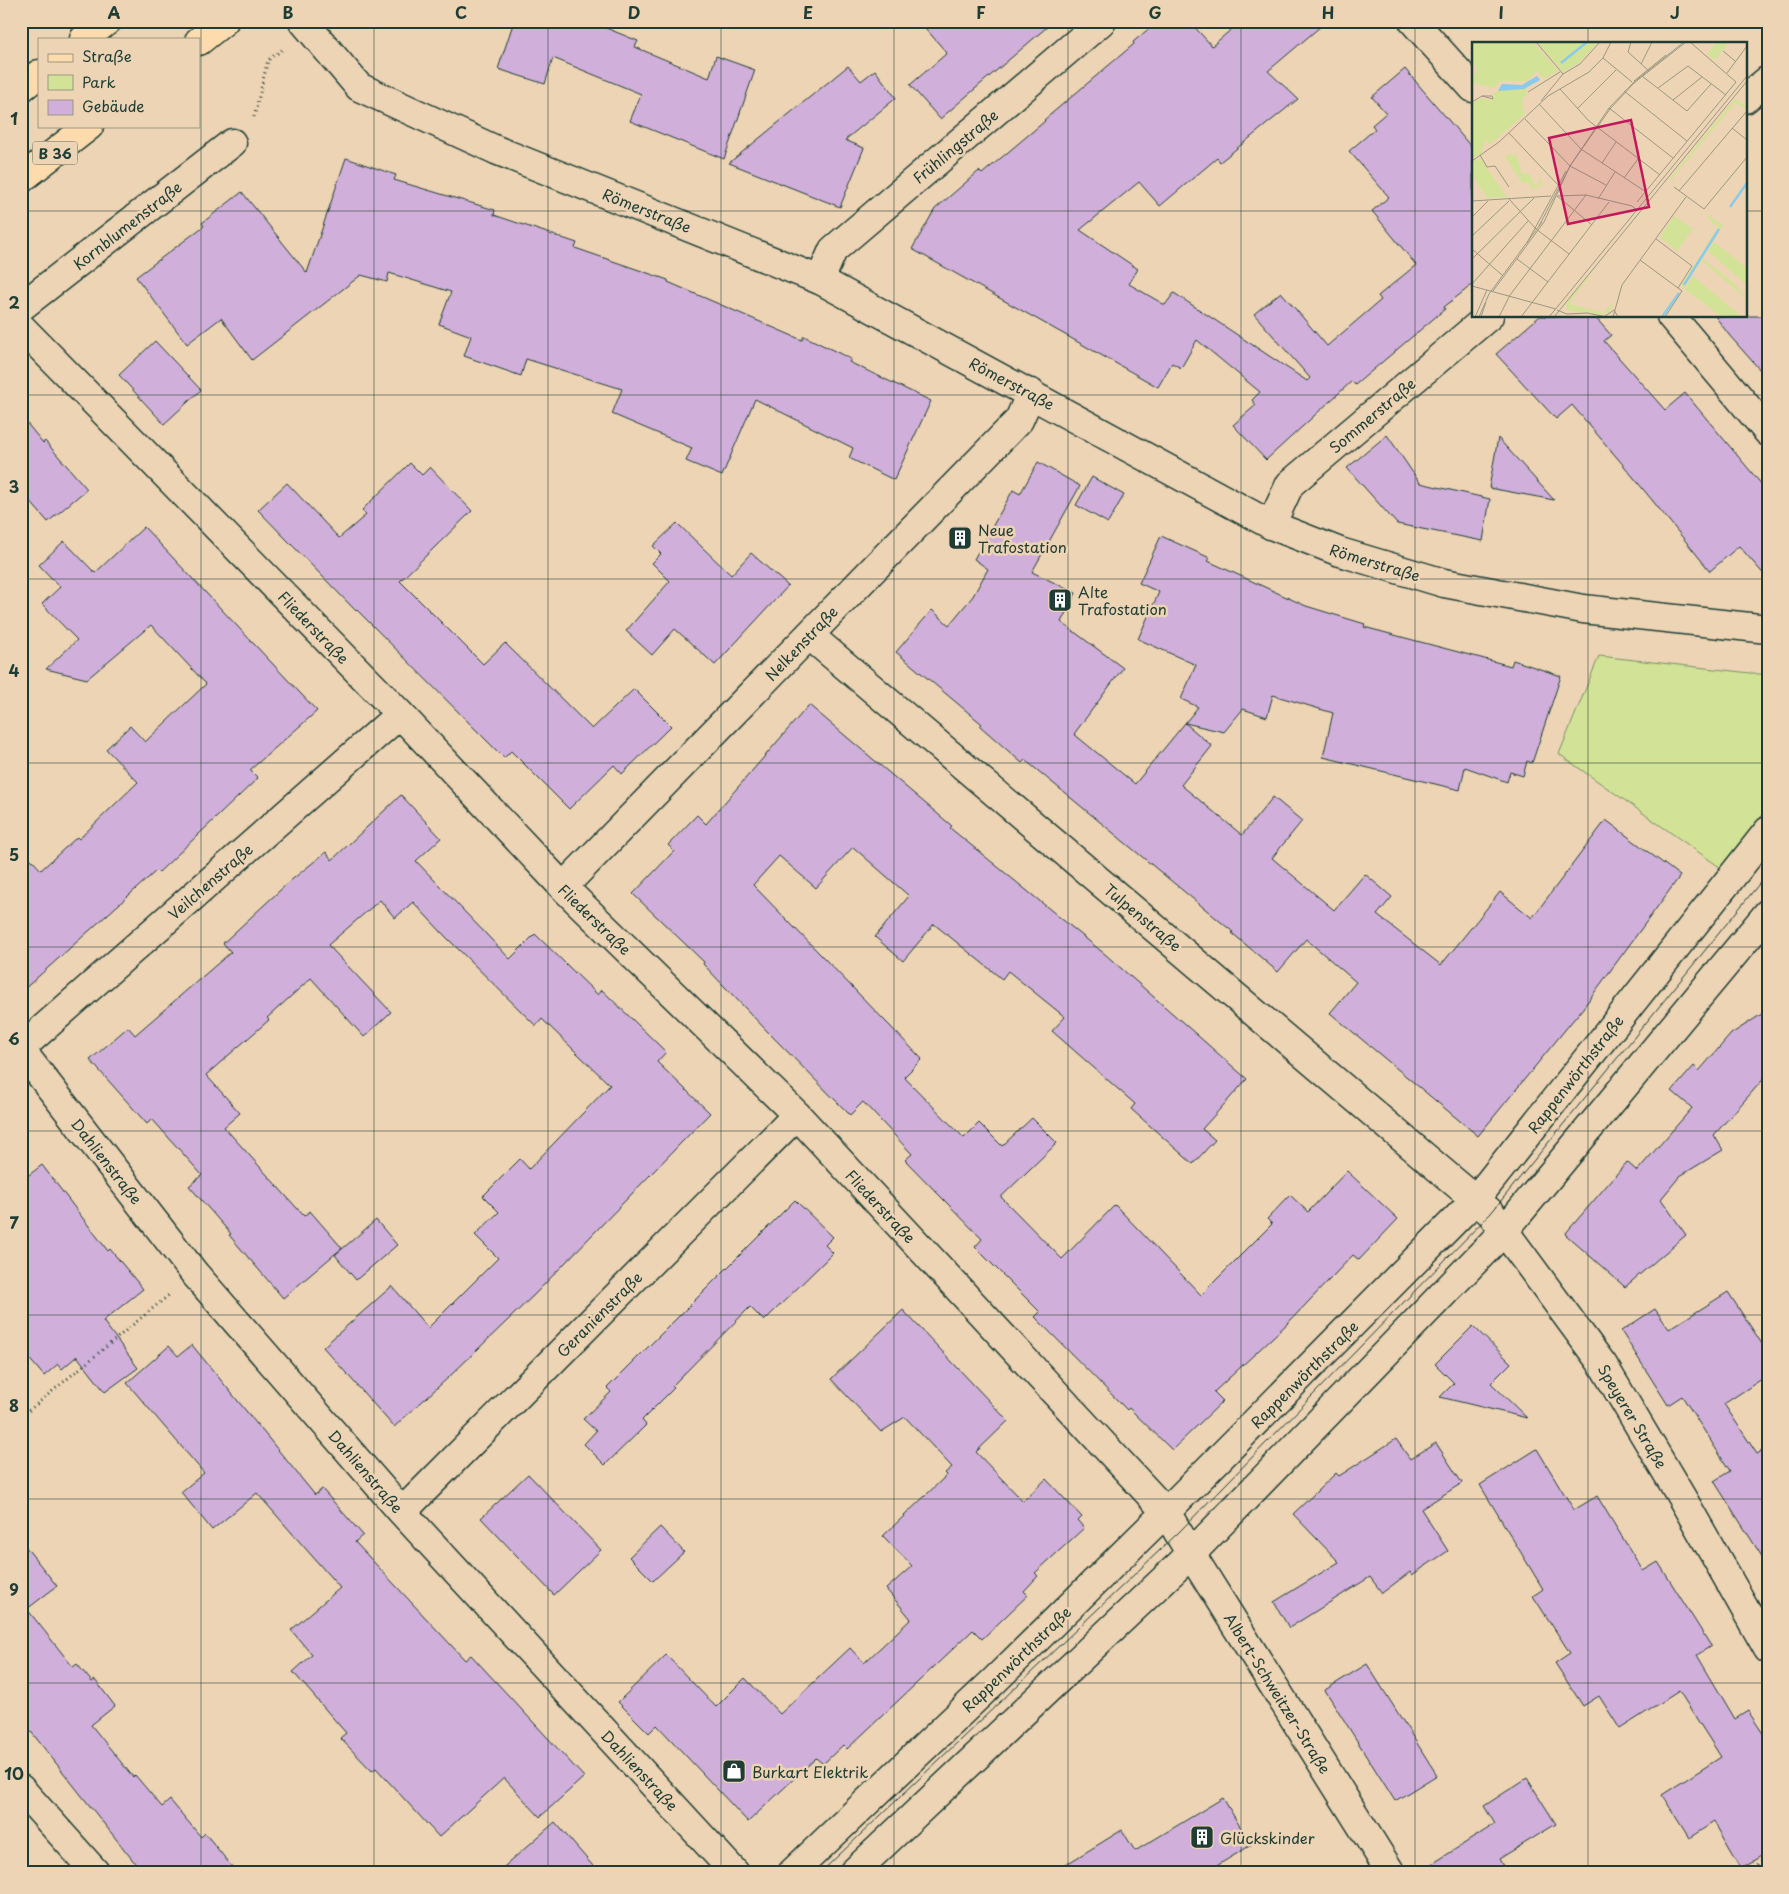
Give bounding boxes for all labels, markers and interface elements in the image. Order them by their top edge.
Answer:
text: A [108,0,121,24]
text: B [283,0,294,24]
text: C [455,0,467,24]
text: D [628,0,640,24]
text: E [803,0,813,24]
text: F [976,0,986,24]
text: G [1148,0,1162,24]
text: H [1322,0,1334,24]
text: I [1498,0,1504,24]
text: J [1670,0,1680,24]
legend [38,38,200,128]
inset map [1472,42,1746,318]
text: Straße [82,44,132,67]
text: Park [82,70,116,93]
text: Gebäude [82,94,144,117]
street label: Frühlingstraße [907,103,1003,189]
text: 1 [10,106,18,130]
road number: B 36 [32,142,78,164]
street label: Kornblumenstraße [68,175,186,275]
street label: Römerstraße [599,182,695,238]
text: 2 [8,290,20,314]
street label: Römerstraße [965,351,1059,415]
street label: Sommerstraße [1324,372,1420,458]
text: 3 [9,474,19,498]
place label: Neue Trafostation [978,518,1067,558]
building icon: Neue Trafostation [947,525,973,551]
street label: Römerstraße [1327,537,1423,587]
place label: Alte Trafostation [1078,580,1167,620]
street label: Fliederstraße [273,585,355,669]
building icon: Alte Trafostation [1047,587,1073,613]
street label: Nelkenstraße [759,600,843,686]
text: 4 [9,658,20,682]
street label: Veilchenstraße [163,838,258,924]
text: 5 [9,842,19,866]
street label: Fliederstraße [553,878,637,960]
street label: Tulpenstraße [1099,878,1187,956]
street label: Rappenwörthstraße [1521,1010,1629,1138]
text: 6 [8,1026,20,1050]
street label: Dahlienstraße [66,1113,148,1209]
street label: Fliederstraße [841,1164,921,1248]
text: 7 [9,1210,19,1234]
street label: Geranienstraße [551,1266,647,1362]
street label: Rappenwörthstraße [1245,1315,1363,1433]
street label: Speyerer Straße [1593,1359,1673,1473]
text: 8 [9,1393,19,1417]
street label: Dahlienstraße [323,1424,409,1518]
text: 9 [9,1577,19,1601]
street label: Rappenwörthstraße [956,1601,1076,1717]
street label: Albert-Schweitzer-Straße [1219,1608,1337,1778]
street label: Dahlienstraße [596,1724,684,1816]
shop icon: Burkart Elektrik [721,1758,747,1784]
place label: Burkart Elektrik [752,1760,868,1783]
text: 10 [4,1761,24,1785]
building icon: Glückskinder [1189,1824,1215,1850]
place label: Glückskinder [1220,1826,1315,1849]

